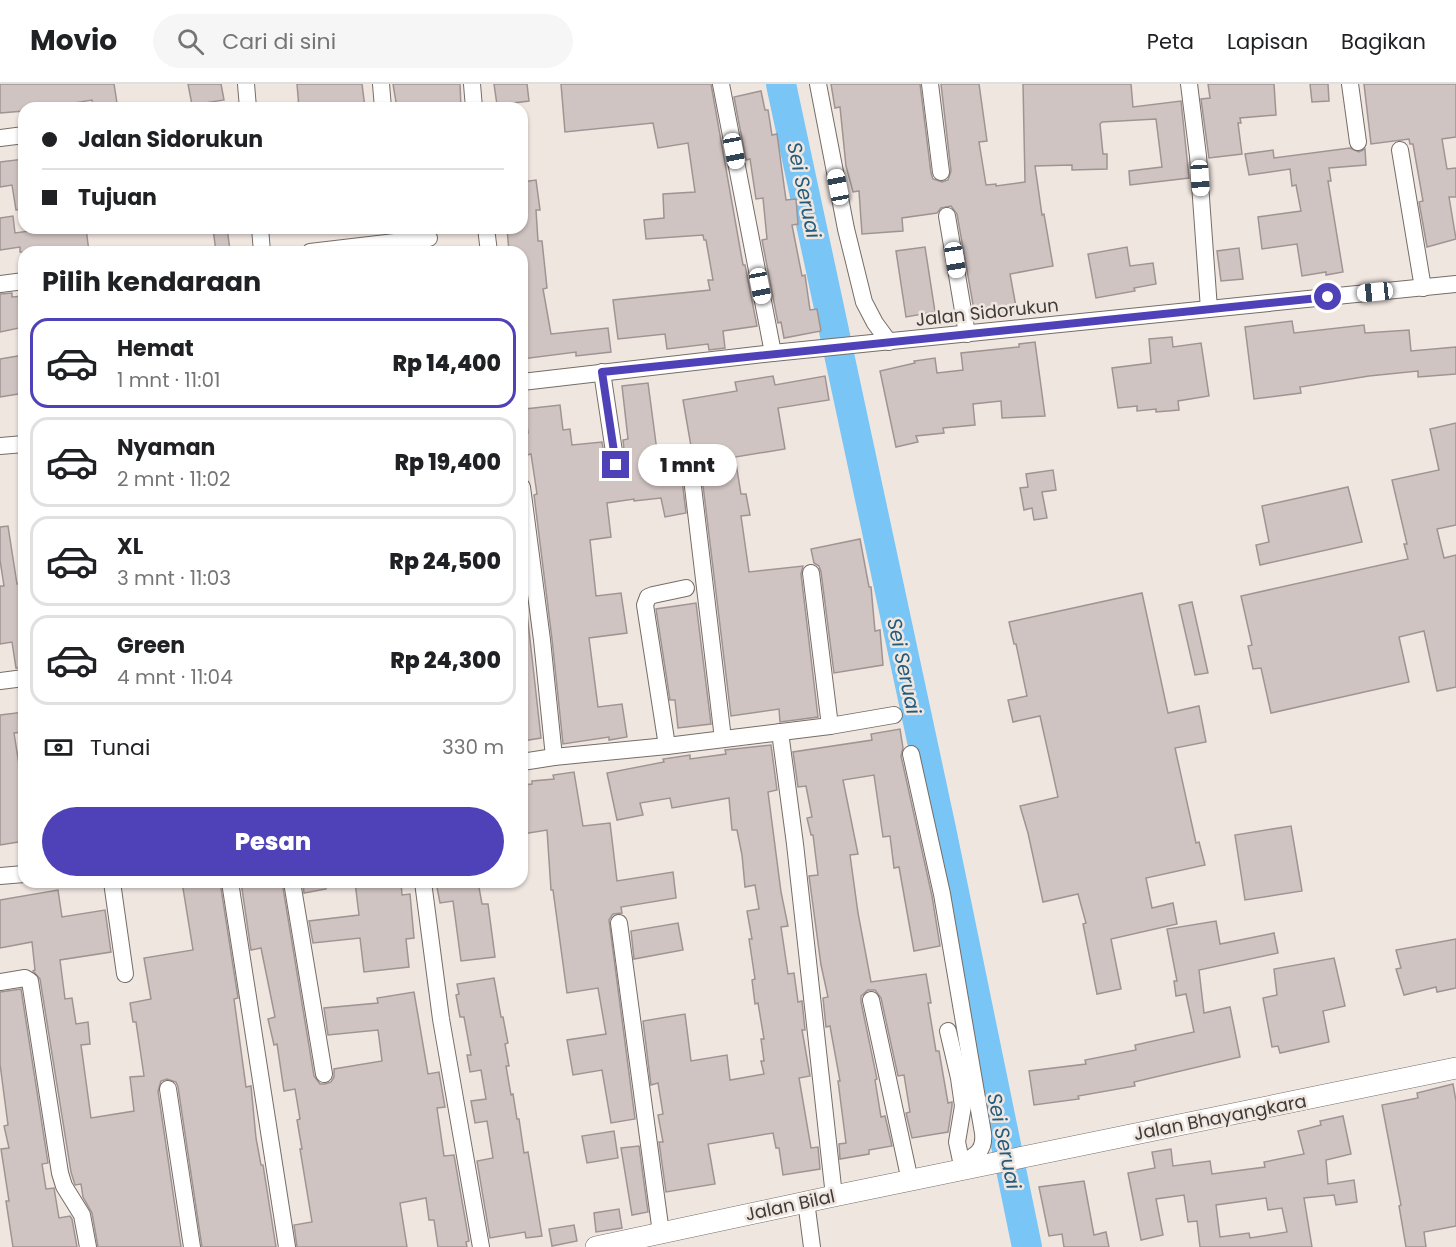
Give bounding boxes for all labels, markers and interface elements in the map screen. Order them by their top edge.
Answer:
search box [153,14,573,68]
text: Movio [30,21,117,60]
icon: search [174,25,207,58]
text: Cari di sini [222,26,336,57]
text: Peta [1147,27,1194,56]
text: Lapisan [1227,27,1308,56]
text: Bagikan [1341,27,1426,56]
text: Jalan Sidorukun [78,124,263,155]
car [722,132,746,170]
water label: Sei Seruai [780,139,828,242]
car [1190,159,1210,197]
car [826,168,850,206]
text: Tujuan [78,182,157,213]
car [943,241,967,279]
text: Pilih kendaraan [42,263,261,300]
car [748,267,772,305]
car [1356,281,1394,303]
route start [1314,283,1341,310]
street label: Jalan Sidorukun [914,292,1060,332]
text: Hemat [117,333,194,364]
icon: car [45,336,99,390]
text: Rp 14,400 [393,348,501,379]
text: 1 mnt · 11:01 [117,366,220,394]
text: Nyaman [117,432,215,463]
icon: car [45,435,99,489]
callout: 1 mnt [637,444,736,486]
text: Rp 19,400 [394,447,501,478]
route end [602,451,629,478]
text: 1 mnt [660,451,715,479]
text: 2 mnt · 11:02 [117,465,231,493]
text: XL [117,531,143,562]
icon: car [45,534,99,588]
text: Rp 24,500 [389,546,501,577]
text: 3 mnt · 11:03 [117,564,231,592]
water label: Sei Seruai [880,615,928,718]
text: Green [117,630,185,661]
icon: car [45,633,99,687]
text: Rp 24,300 [390,645,501,676]
text: 4 mnt · 11:04 [117,663,233,691]
icon: cash [42,731,75,764]
text: Tunai [90,732,150,763]
text: 330 m [442,733,504,761]
button: Pesan [42,807,504,876]
street label: Jalan Bhayangkara [1131,1088,1309,1146]
water label: Sei Seruai [980,1090,1028,1193]
street label: Jalan Bilal [743,1183,837,1227]

